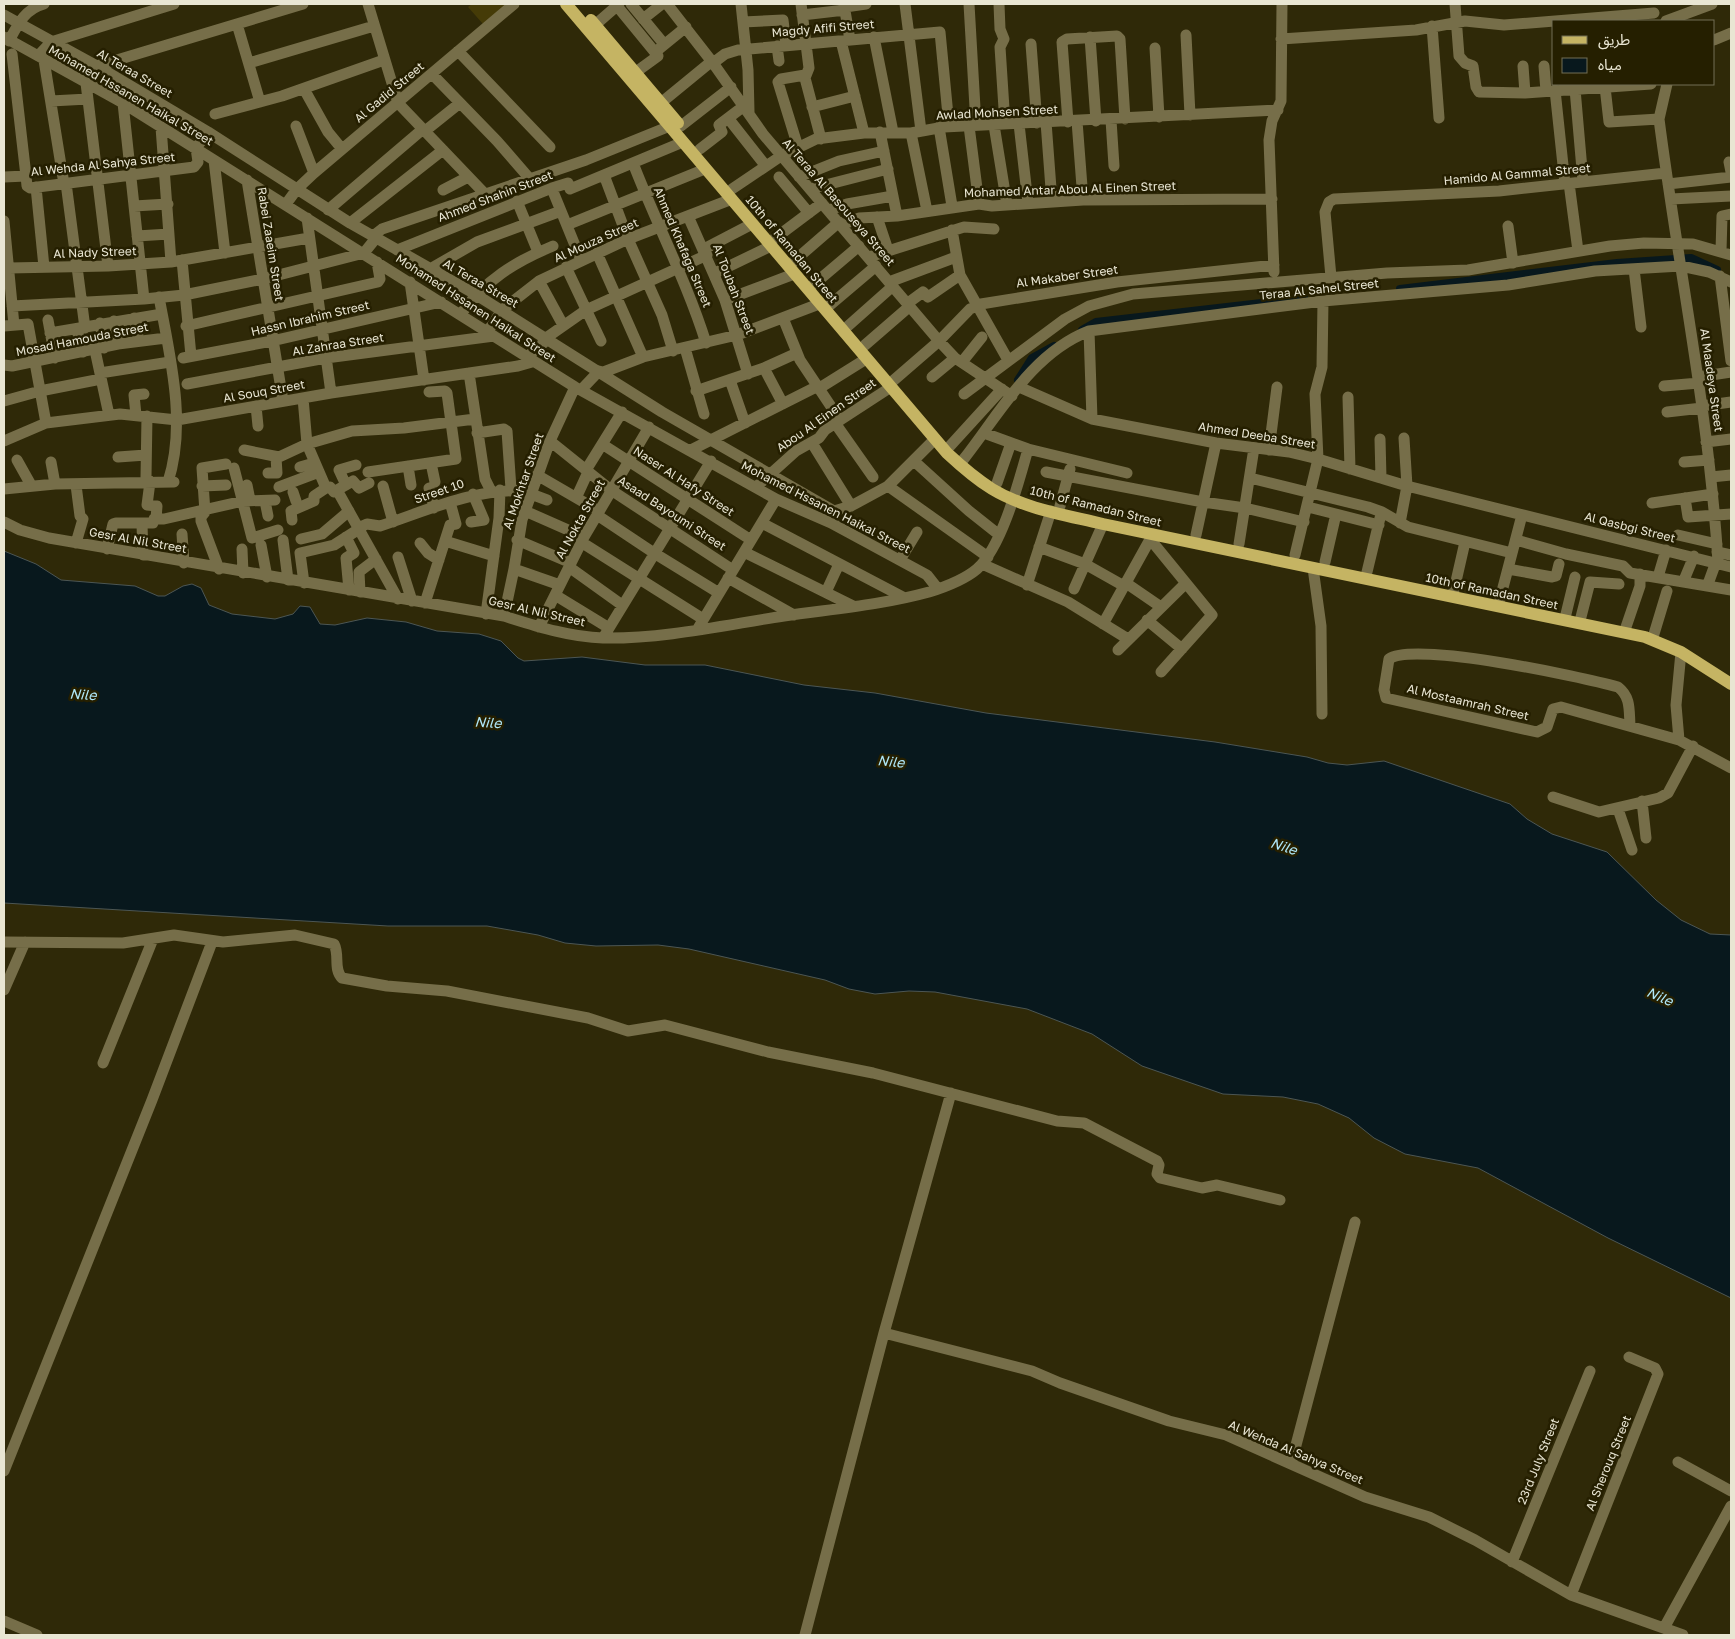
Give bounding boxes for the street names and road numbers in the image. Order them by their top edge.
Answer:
street label: Magdy Afifi Street [771,16,875,40]
street label: Mohamed Hssanen Haikal Street [46,42,216,149]
street label: Al Teraa Street [95,45,176,101]
street label: Al Gadid Street [351,58,427,126]
street label: Awlad Mohsen Street [936,101,1059,123]
street label: Al Teraa Al Basouseya Street [780,135,899,269]
street label: Al Wehda Al Sahya Street [30,149,176,179]
street label: Hamido Al Gammal Street [1443,160,1591,188]
street label: Ahmed Shahin Street [435,167,555,225]
street label: Mohamed Antar Abou Al Einen Street [964,178,1177,200]
street label: Ahmed Khafaga Street [651,185,715,310]
street label: Rabei Zaaeim Street [255,186,287,302]
street label: 10th of Ramadan Street [743,192,841,306]
street label: Al Mouza Street [551,215,641,265]
street label: Al Toubah Street [710,242,758,336]
street label: Al Nady Street [53,243,137,261]
street label: Mohamed Hssanen Haikal Street [393,251,559,366]
street label: Al Teraa Street [441,255,522,311]
street label: Al Makaber Street [1015,261,1119,291]
street label: Teraa Al Sahel Street [1258,275,1380,303]
street label: Hassn Ibrahim Street [249,297,371,339]
street label: Mosad Hamouda Street [14,319,150,359]
street label: Al Maadeya Street [1697,327,1727,433]
street label: Al Zahraa Street [291,329,385,359]
street label: Abou Al Einen Street [773,375,879,455]
street label: Al Souq Street [222,376,306,406]
street label: Ahmed Deeba Street [1197,418,1317,452]
street label: Al Mokhtar Street [499,431,547,531]
street label: Naser Al Hafy Street [631,443,737,519]
street label: Mohamed Hssanen Haikal Street [739,458,913,556]
street label: Asaad Bayoumi Street [615,472,729,554]
street label: Street 10 [412,475,466,507]
street label: Al Nokta Street [552,477,608,561]
street label: 10th of Ramadan Street [1029,482,1164,530]
street label: Al Qasbgi Street [1583,508,1677,546]
street label: Gesr Al Nil Street [88,524,188,556]
street label: 10th of Ramadan Street [1424,570,1560,612]
street label: Gesr Al Nil Street [487,593,587,629]
street label: Al Mostaamrah Street [1406,681,1531,723]
street label: Al Sherouq Street [1582,1413,1634,1513]
street label: 23rd July Street [1514,1416,1562,1506]
street label: Al Wehda Al Sahya Street [1226,1417,1366,1487]

